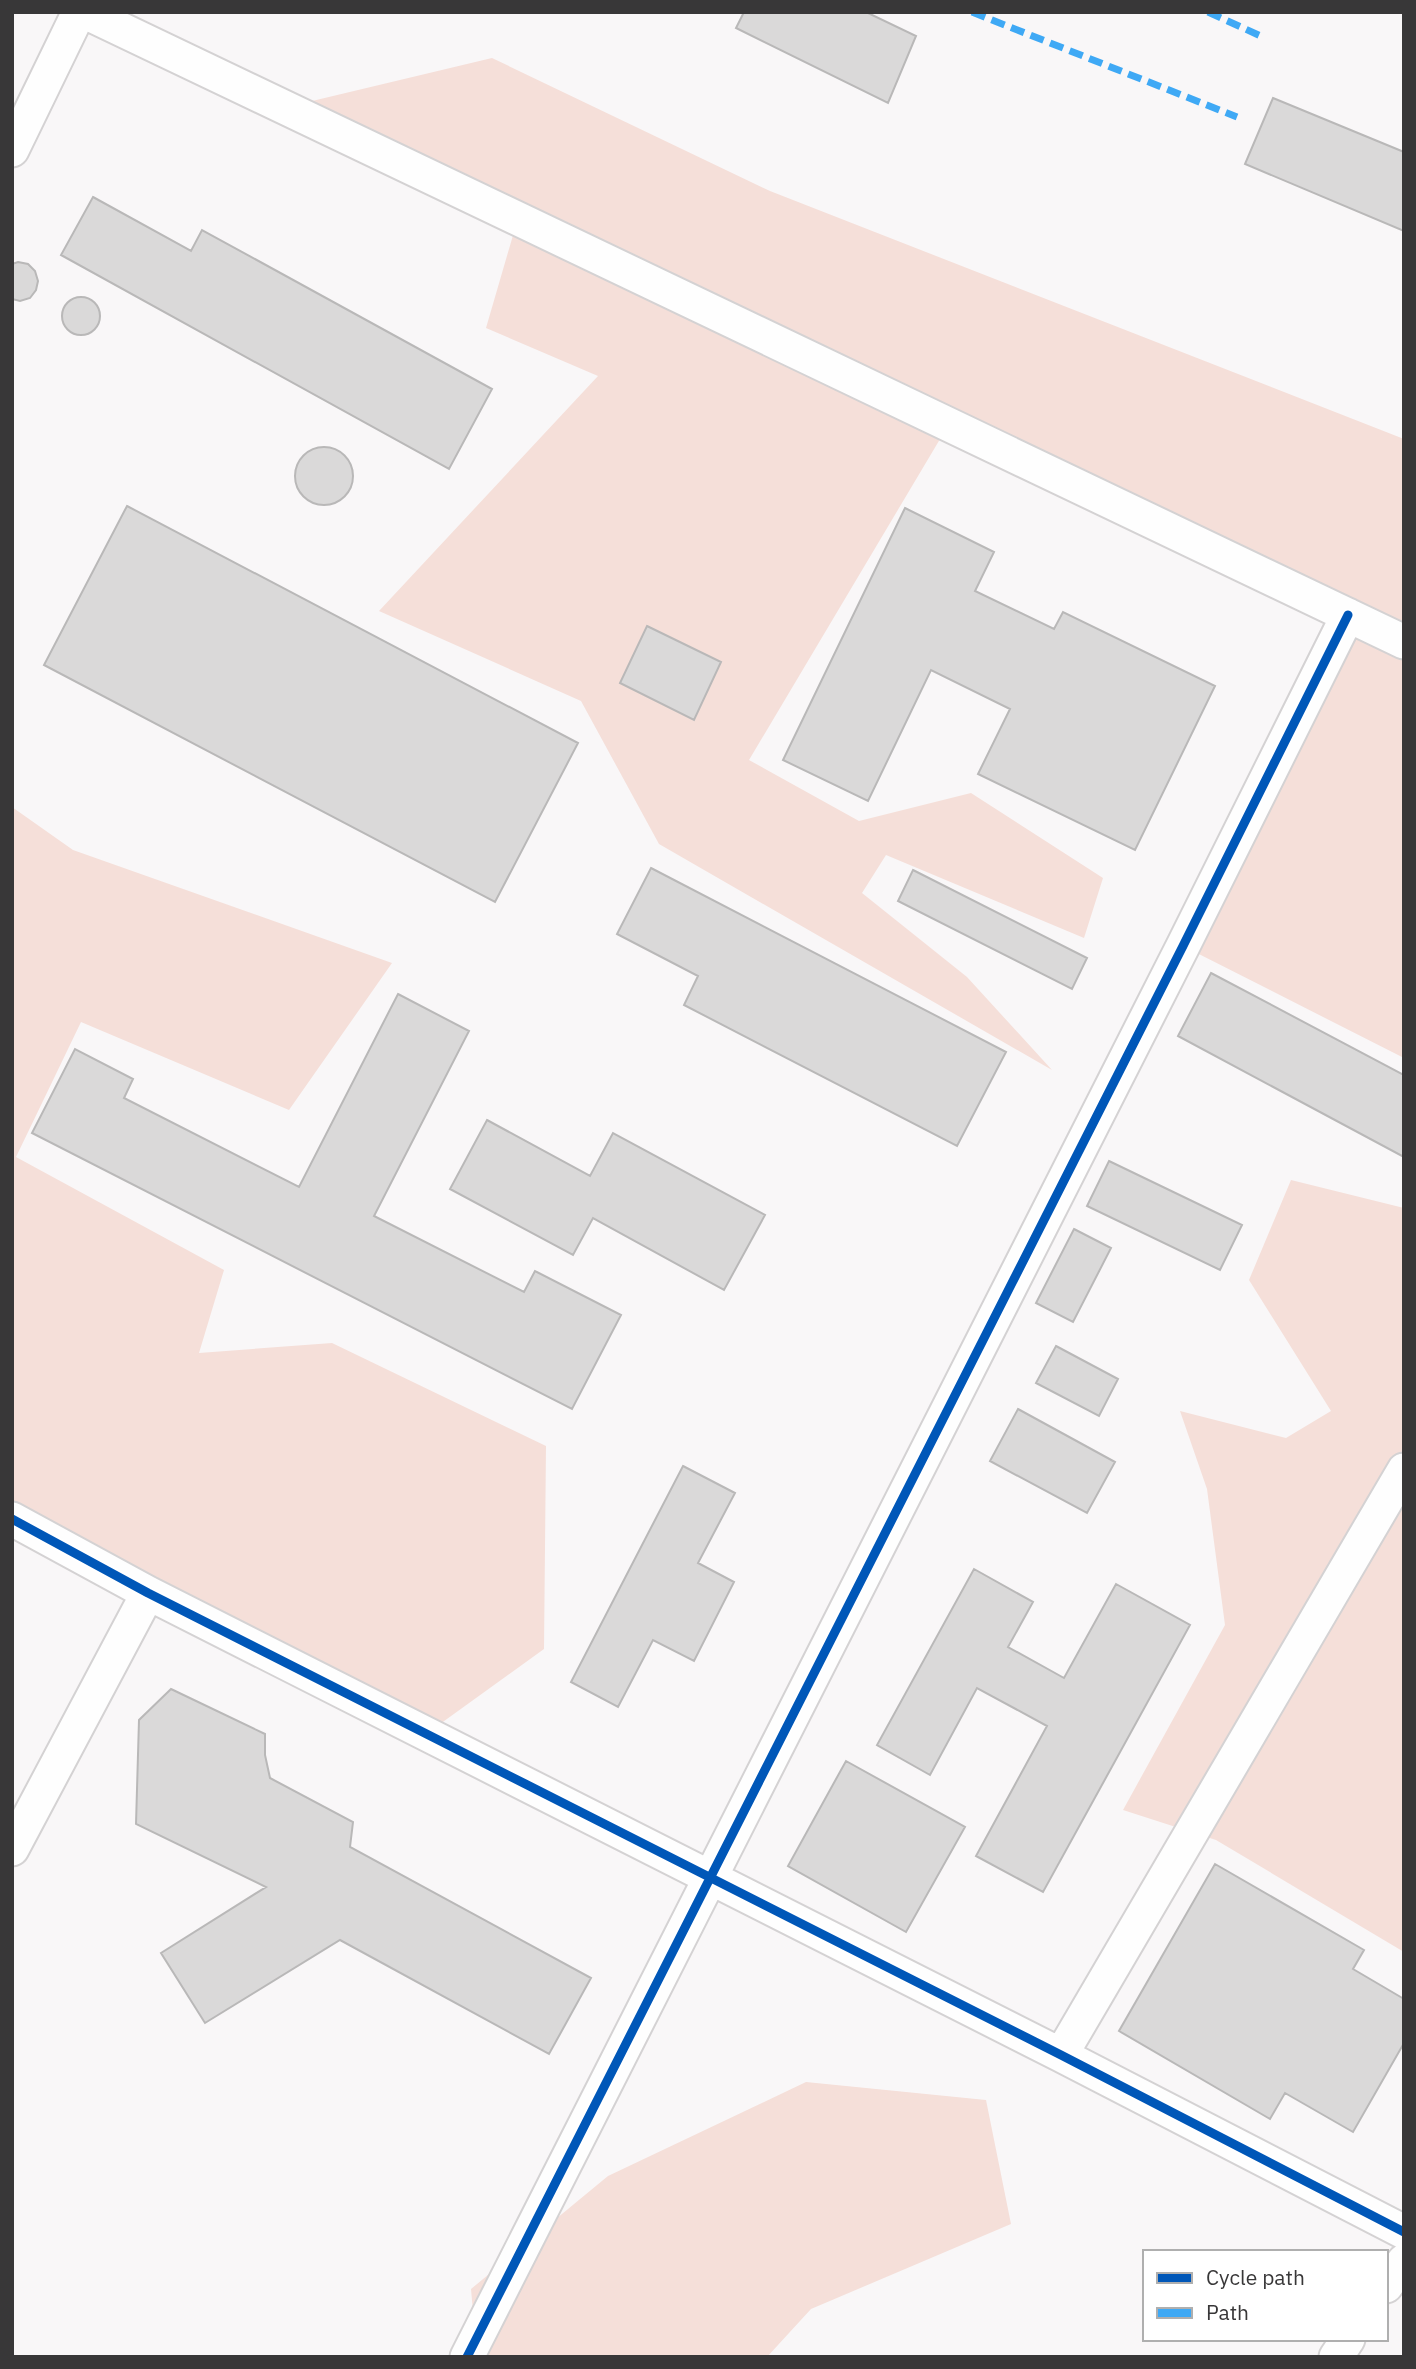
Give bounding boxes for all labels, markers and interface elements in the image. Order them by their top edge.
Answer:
legend [1143,2250,1388,2341]
text: Cycle path [1206,2263,1305,2291]
text: Path [1206,2298,1249,2326]

